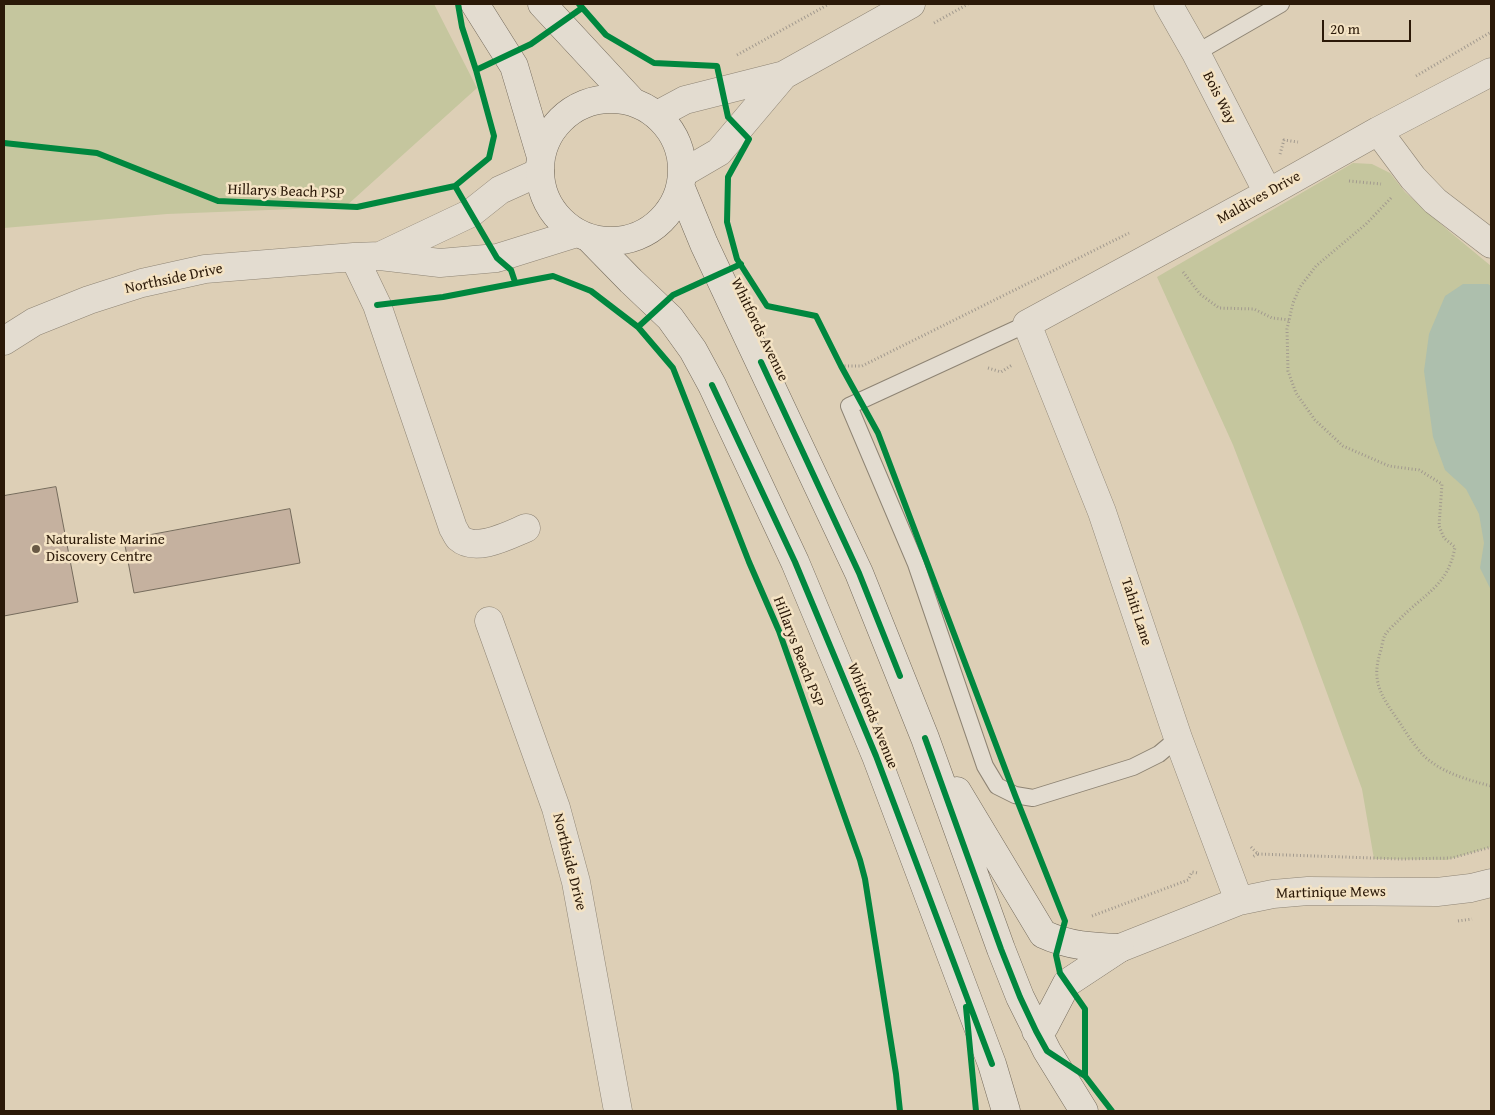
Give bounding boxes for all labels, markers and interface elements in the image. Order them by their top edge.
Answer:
scale bar [1325,10,1414,42]
text: 20 m [1330,18,1360,39]
street label: Bois Way [1198,69,1240,127]
street label: Maldives Drive [1214,168,1304,228]
street label: Hillarys Beach PSP [227,181,345,203]
street label: Northside Drive [123,260,225,298]
street label: Whitfords Avenue [726,275,792,385]
place label: Naturaliste Marine Discovery Centre [46,531,165,566]
marker: Naturaliste Marine Discovery Centre [30,543,42,555]
street label: Tahiti Lane [1117,576,1155,648]
street label: Hillarys Beach PSP [769,594,827,710]
street label: Whitfords Avenue [843,660,901,772]
street label: Northside Drive [548,812,590,912]
street label: Martinique Mews [1276,883,1386,903]

